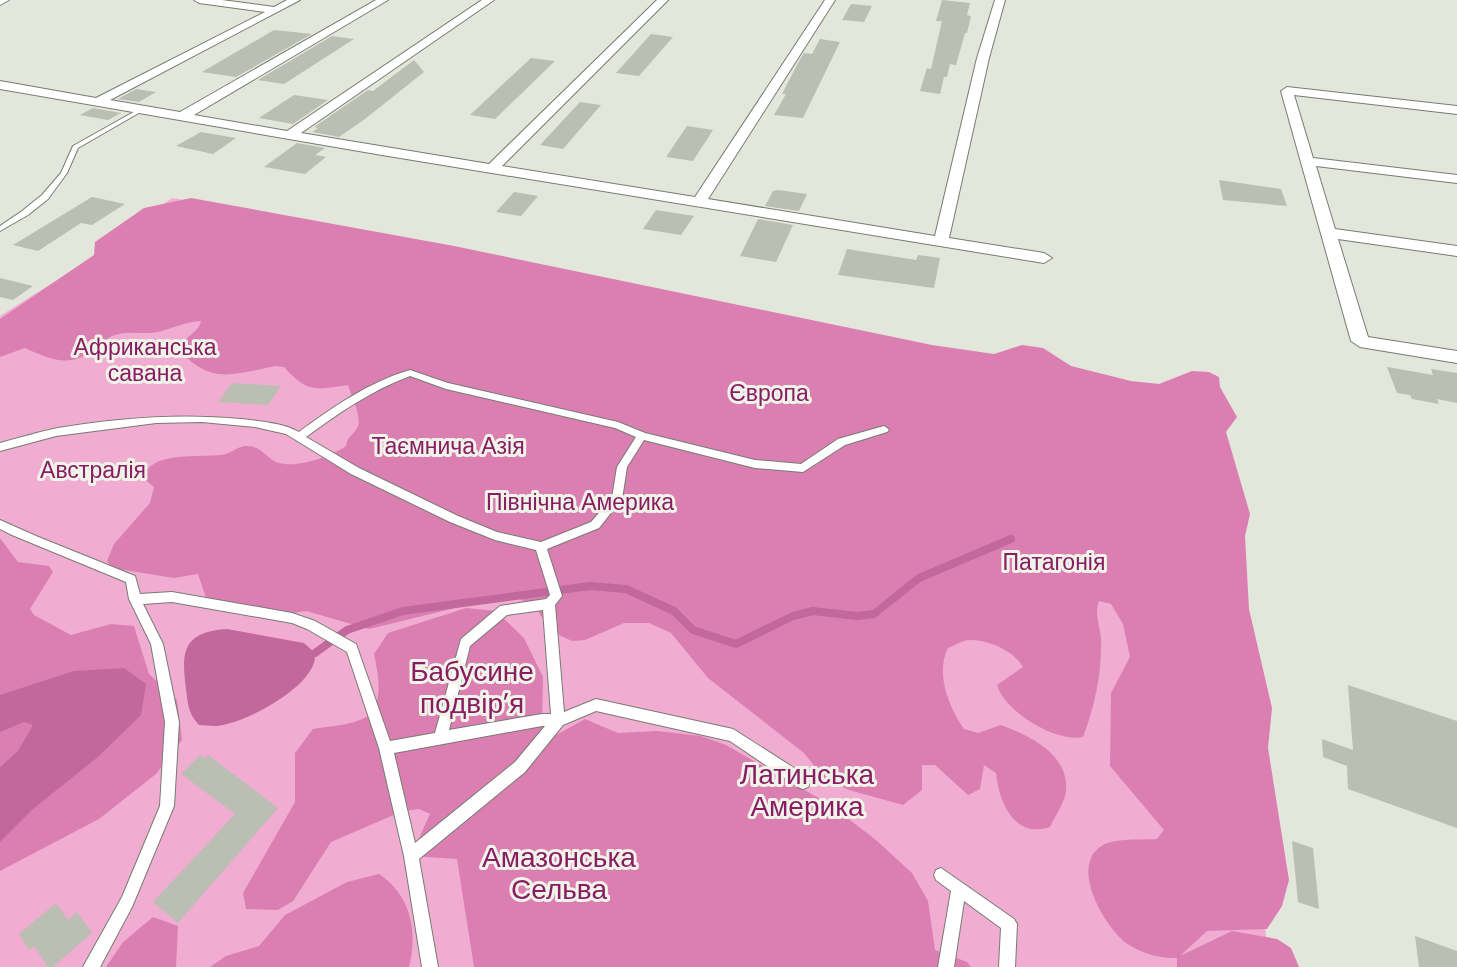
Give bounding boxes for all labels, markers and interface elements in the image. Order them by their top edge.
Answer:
park label: Африканська савана [73,332,217,388]
park label: Європа [729,378,809,408]
park label: Таємнича Азія [371,431,525,461]
park label: Австралія [40,455,146,485]
park label: Північна Америка [486,487,674,517]
park label: Патагонія [1003,547,1105,577]
park label: Бабусине подвір’я [410,653,534,722]
park label: Латинська Америка [740,756,875,825]
park label: Амазонська Сельва [482,839,636,908]

